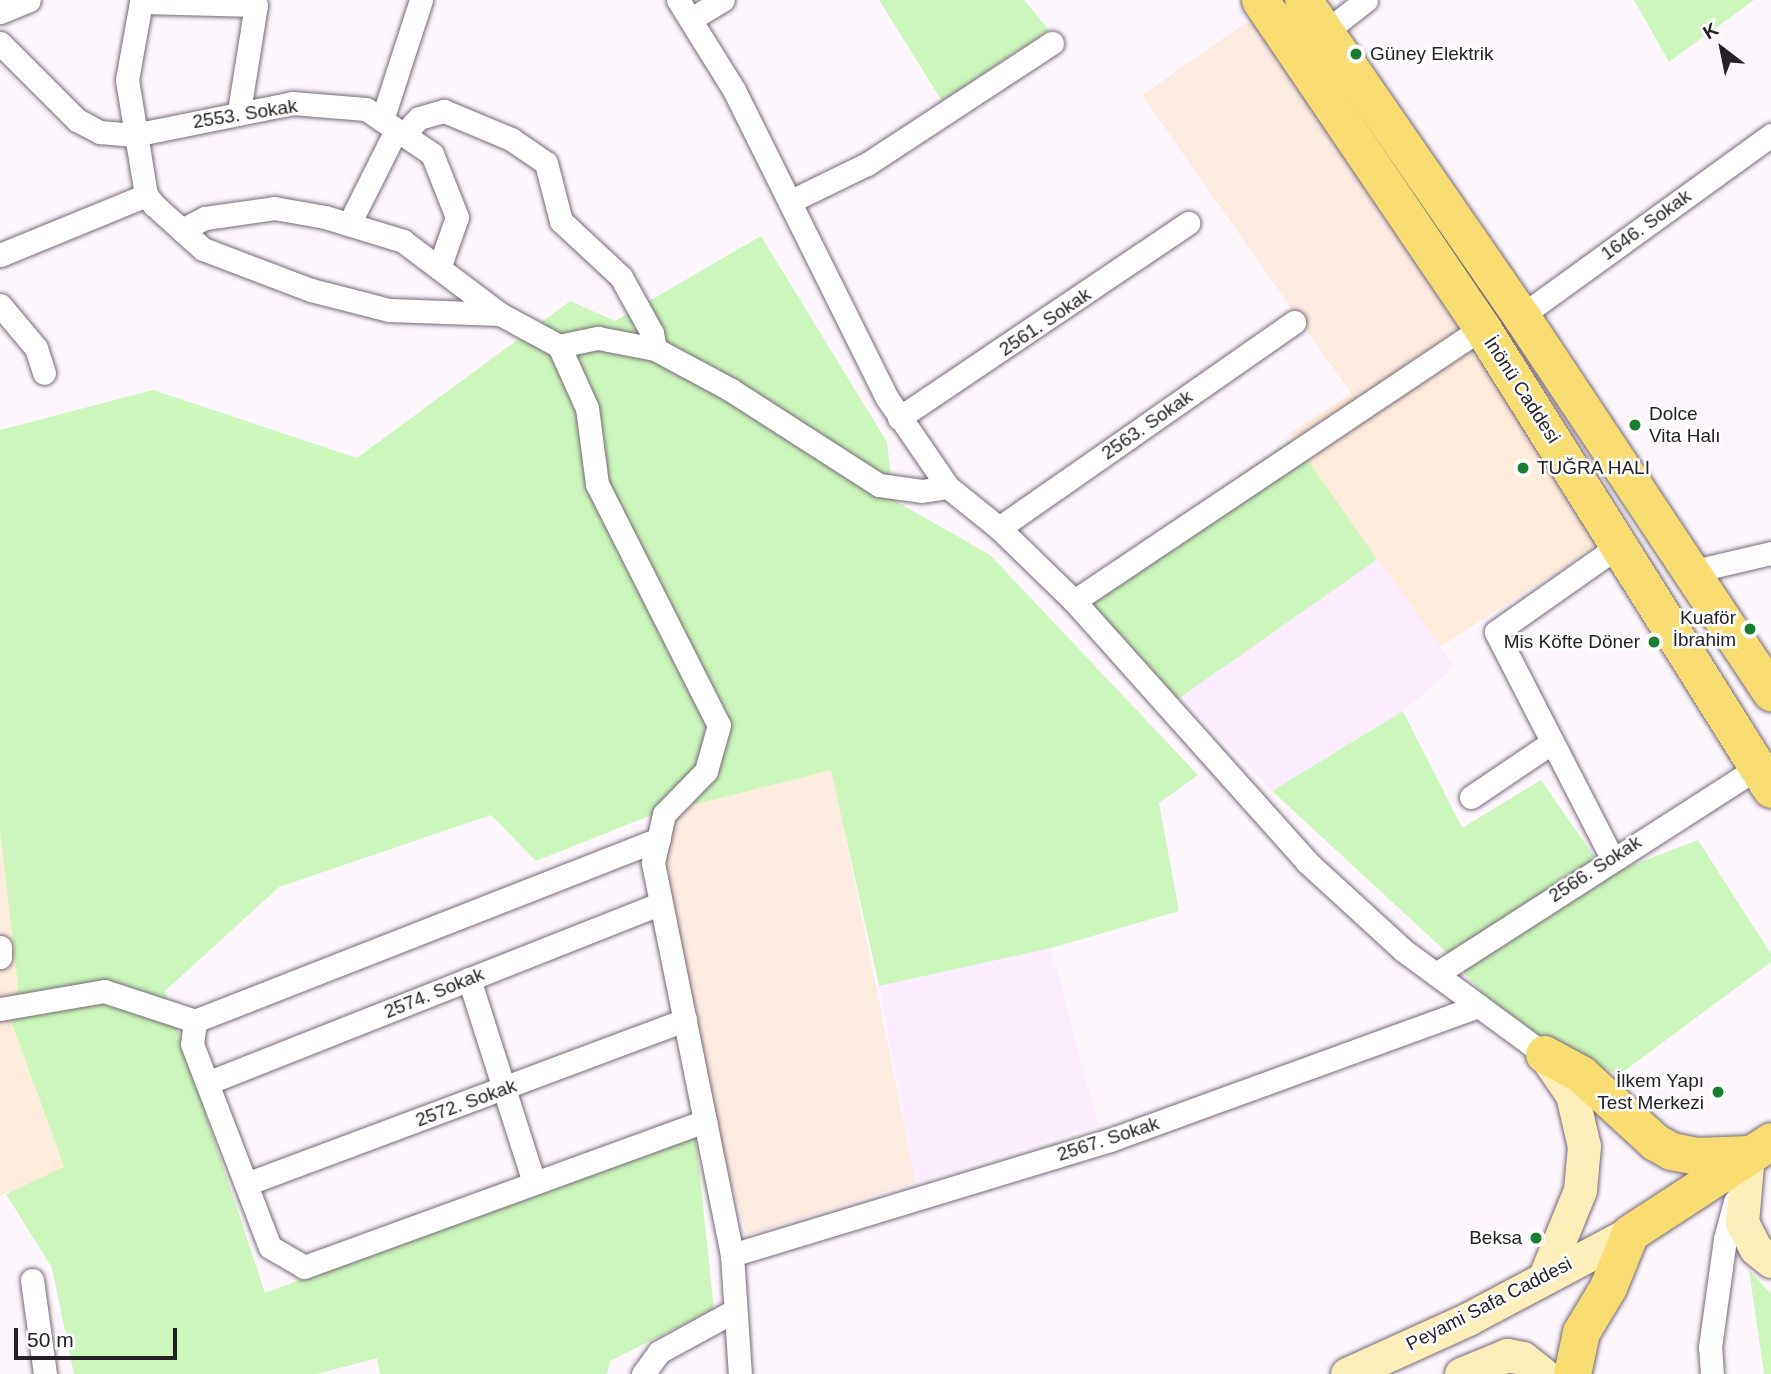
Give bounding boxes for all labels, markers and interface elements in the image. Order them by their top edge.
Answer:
north arrow [1687,14,1757,84]
text: K [1699,18,1722,43]
place label: Güney Elektrik [1370,43,1494,65]
marker: Güney Elektrik [1348,46,1364,62]
street label: 2553. Sokak [191,94,299,134]
street label: 1646. Sokak [1597,185,1695,265]
street label: 2561. Sokak [995,283,1095,361]
street label: İnönü Caddesi [1479,332,1565,448]
street label: 2563. Sokak [1097,385,1197,465]
place label: Dolce Vita Halı [1649,403,1720,447]
marker: Dolce Vita Halı [1627,417,1643,433]
place label: TUĞRA HALI [1537,457,1651,479]
marker: TUĞRA HALI [1515,460,1531,476]
place label: Kuaför İbrahim [1673,607,1736,651]
marker: Kuaför İbrahim [1742,621,1758,637]
place label: Mis Köfte Döner [1504,631,1640,653]
marker: Mis Köfte Döner [1646,634,1662,650]
street label: 2566. Sokak [1544,831,1646,907]
street label: 2574. Sokak [381,963,487,1023]
place label: İlkem Yapı Test Merkezi [1597,1070,1704,1114]
street label: 2572. Sokak [412,1074,520,1132]
marker: İlkem Yapı Test Merkezi [1710,1084,1726,1100]
street label: 2567. Sokak [1054,1112,1162,1166]
place label: Beksa [1469,1227,1522,1249]
marker: Beksa [1528,1230,1544,1246]
street label: Peyami Safa Caddesi [1402,1252,1576,1356]
scale bar [18,1314,180,1358]
text: 50 m [27,1328,74,1351]

